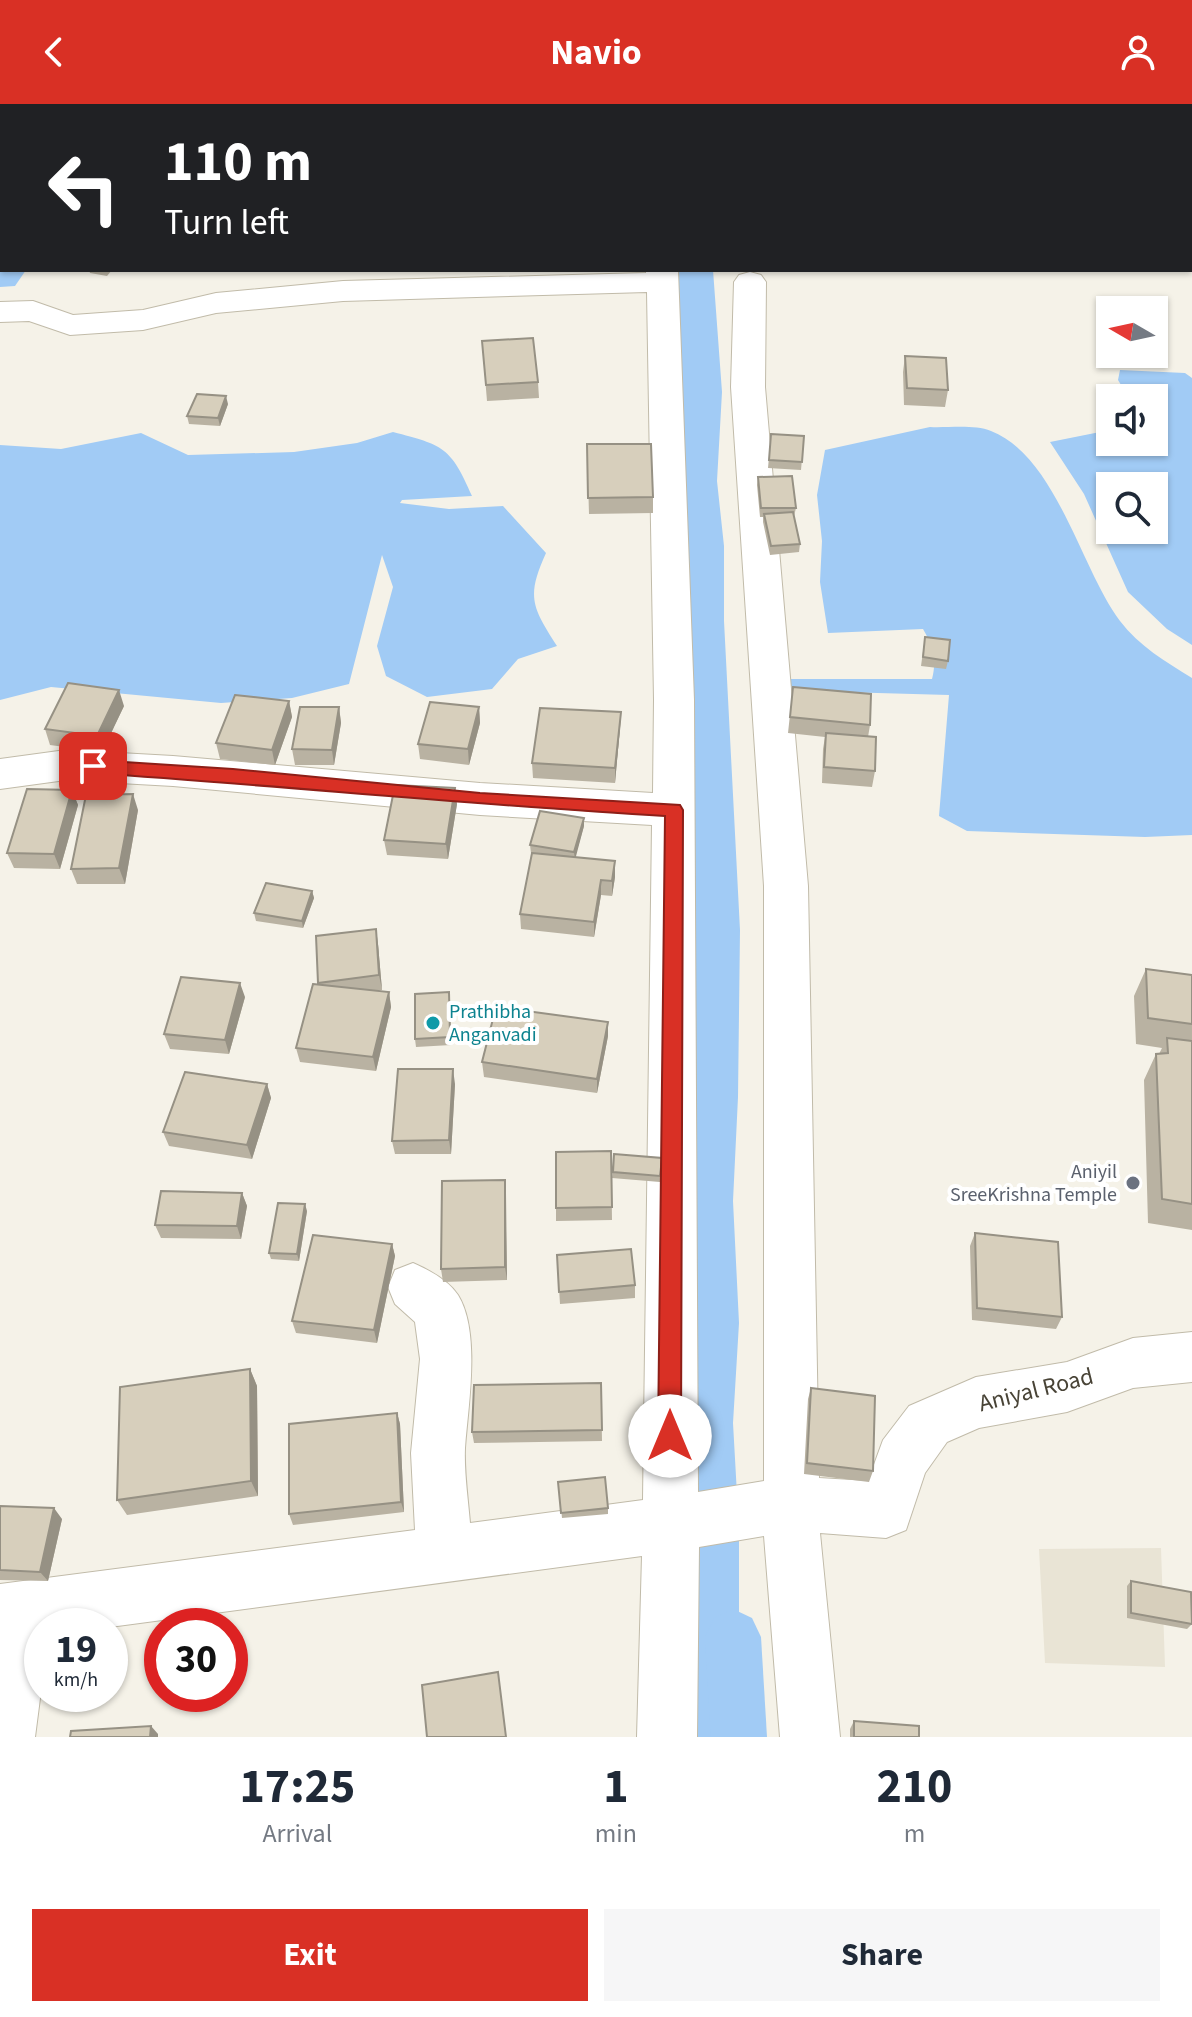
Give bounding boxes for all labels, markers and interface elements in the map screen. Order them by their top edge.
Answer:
text: Navio [550,27,642,78]
icon: back [32,30,76,74]
icon: person [1116,30,1160,74]
text: 110 m [164,123,312,202]
icon: left [32,136,136,240]
text: Turn left [164,197,289,248]
north arrow [1096,296,1168,368]
map controls [1096,296,1168,544]
button: sound [1096,384,1168,456]
button: search [1096,472,1168,544]
pin [59,732,127,800]
icon: arrive [71,744,115,788]
place label: Prathibha Anganvadi [449,998,537,1049]
marker: Prathibha Anganvadi [424,1014,442,1032]
place label: Aniyil SreeKrishna Temple [950,1158,1117,1209]
marker: Aniyil SreeKrishna Temple [1124,1174,1142,1192]
street label: Aniyal Road [975,1359,1097,1421]
position arrow [628,1394,712,1478]
speed limit sign: 30 [144,1608,248,1712]
text: 19 [55,1621,97,1678]
text: km/h [54,1666,98,1694]
text: 17:25 [239,1753,355,1821]
text: 1 [603,1753,629,1821]
text: 210 [876,1753,952,1821]
text: Arrival [262,1815,332,1852]
text: min [595,1815,637,1852]
text: m [904,1815,925,1852]
button: Exit [32,1909,588,2001]
button: Share [604,1909,1160,2001]

